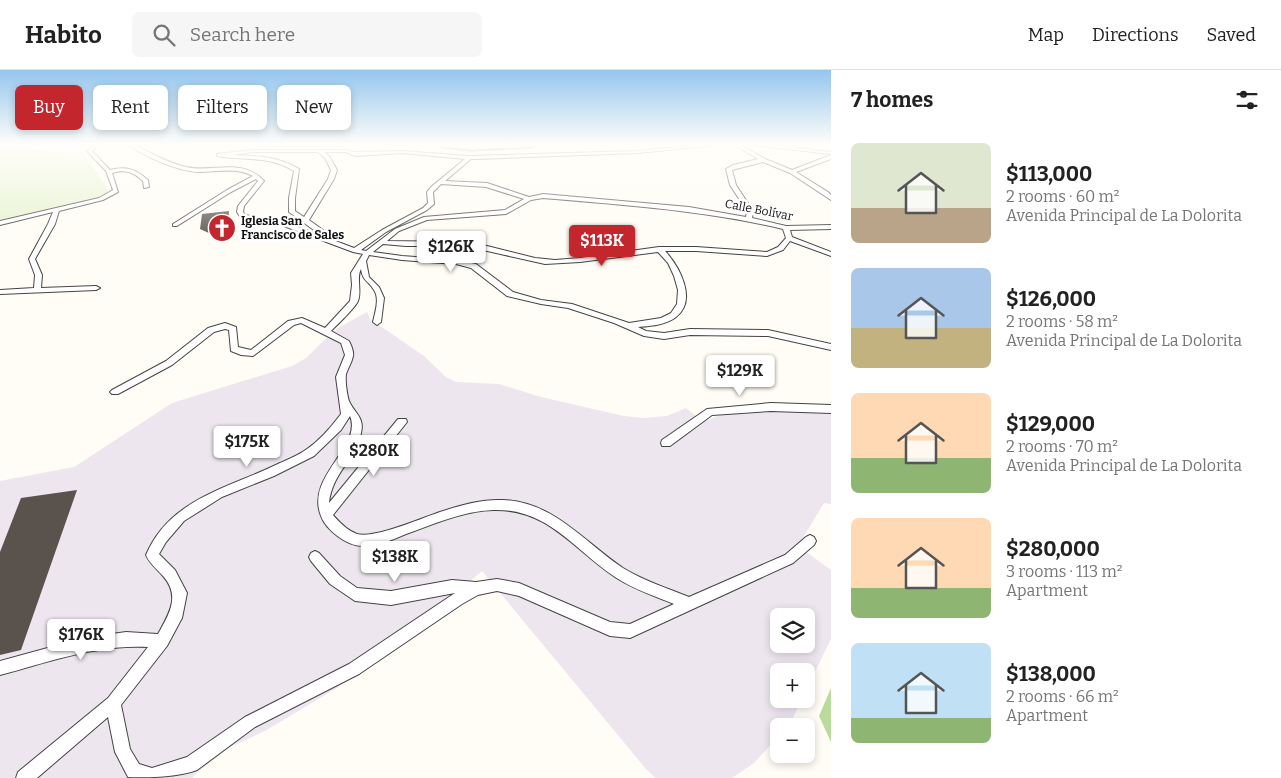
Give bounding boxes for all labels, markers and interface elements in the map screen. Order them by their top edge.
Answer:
search box [132,12,482,57]
text: Habito [25,21,102,49]
icon: search [150,21,178,49]
text: Search here [190,23,295,46]
text: Map [1028,24,1064,46]
text: Directions [1092,24,1179,46]
text: Saved [1207,24,1256,46]
chip: Buy [15,85,83,130]
chip: Rent [93,85,168,130]
chip: Filters [178,85,267,130]
chip: New [277,85,351,130]
icon: filters [1233,86,1261,114]
text: 7 homes [851,87,933,113]
text: $113,000 [1006,161,1092,187]
icon: home [891,163,951,223]
text: 2 rooms · 60 m² [1006,187,1119,206]
street label: Calle Bolívar [724,197,795,224]
text: Avenida Principal de La Dolorita [1006,206,1242,225]
church icon: Iglesia San Francisco de Sales [207,213,237,243]
place label: Iglesia San Francisco de Sales [241,214,344,242]
pin: $113K [567,224,637,267]
pin: $126K [416,230,486,273]
text: $113K [580,231,624,250]
text: $126K [428,237,474,256]
text: $126,000 [1006,286,1096,312]
icon: home [891,288,951,348]
text: 2 rooms · 58 m² [1006,312,1118,331]
text: Avenida Principal de La Dolorita [1006,331,1242,350]
pin: $129K [705,354,775,397]
text: $129K [717,361,763,380]
text: $129,000 [1006,411,1095,437]
icon: home [891,413,951,473]
pin: $175K [212,426,282,468]
text: $175K [224,432,270,451]
pin: $280K [339,434,409,477]
text: 2 rooms · 70 m² [1006,437,1118,456]
text: $280K [349,441,399,460]
text: Avenida Principal de La Dolorita [1006,456,1242,475]
text: $280,000 [1006,536,1100,562]
icon: home [891,538,951,598]
pin: $138K [360,540,430,583]
text: $138K [372,547,418,566]
text: 3 rooms · 113 m² [1006,562,1122,581]
text: Apartment [1006,581,1088,600]
map controls [770,608,815,763]
button: layers [770,608,815,653]
pin: $176K [46,618,116,661]
text: $176K [58,625,104,644]
text: $138,000 [1006,661,1096,687]
button: + [770,663,815,708]
icon: home [891,663,951,723]
text: 2 rooms · 66 m² [1006,687,1119,706]
text: Apartment [1006,706,1088,725]
button: − [770,718,815,763]

